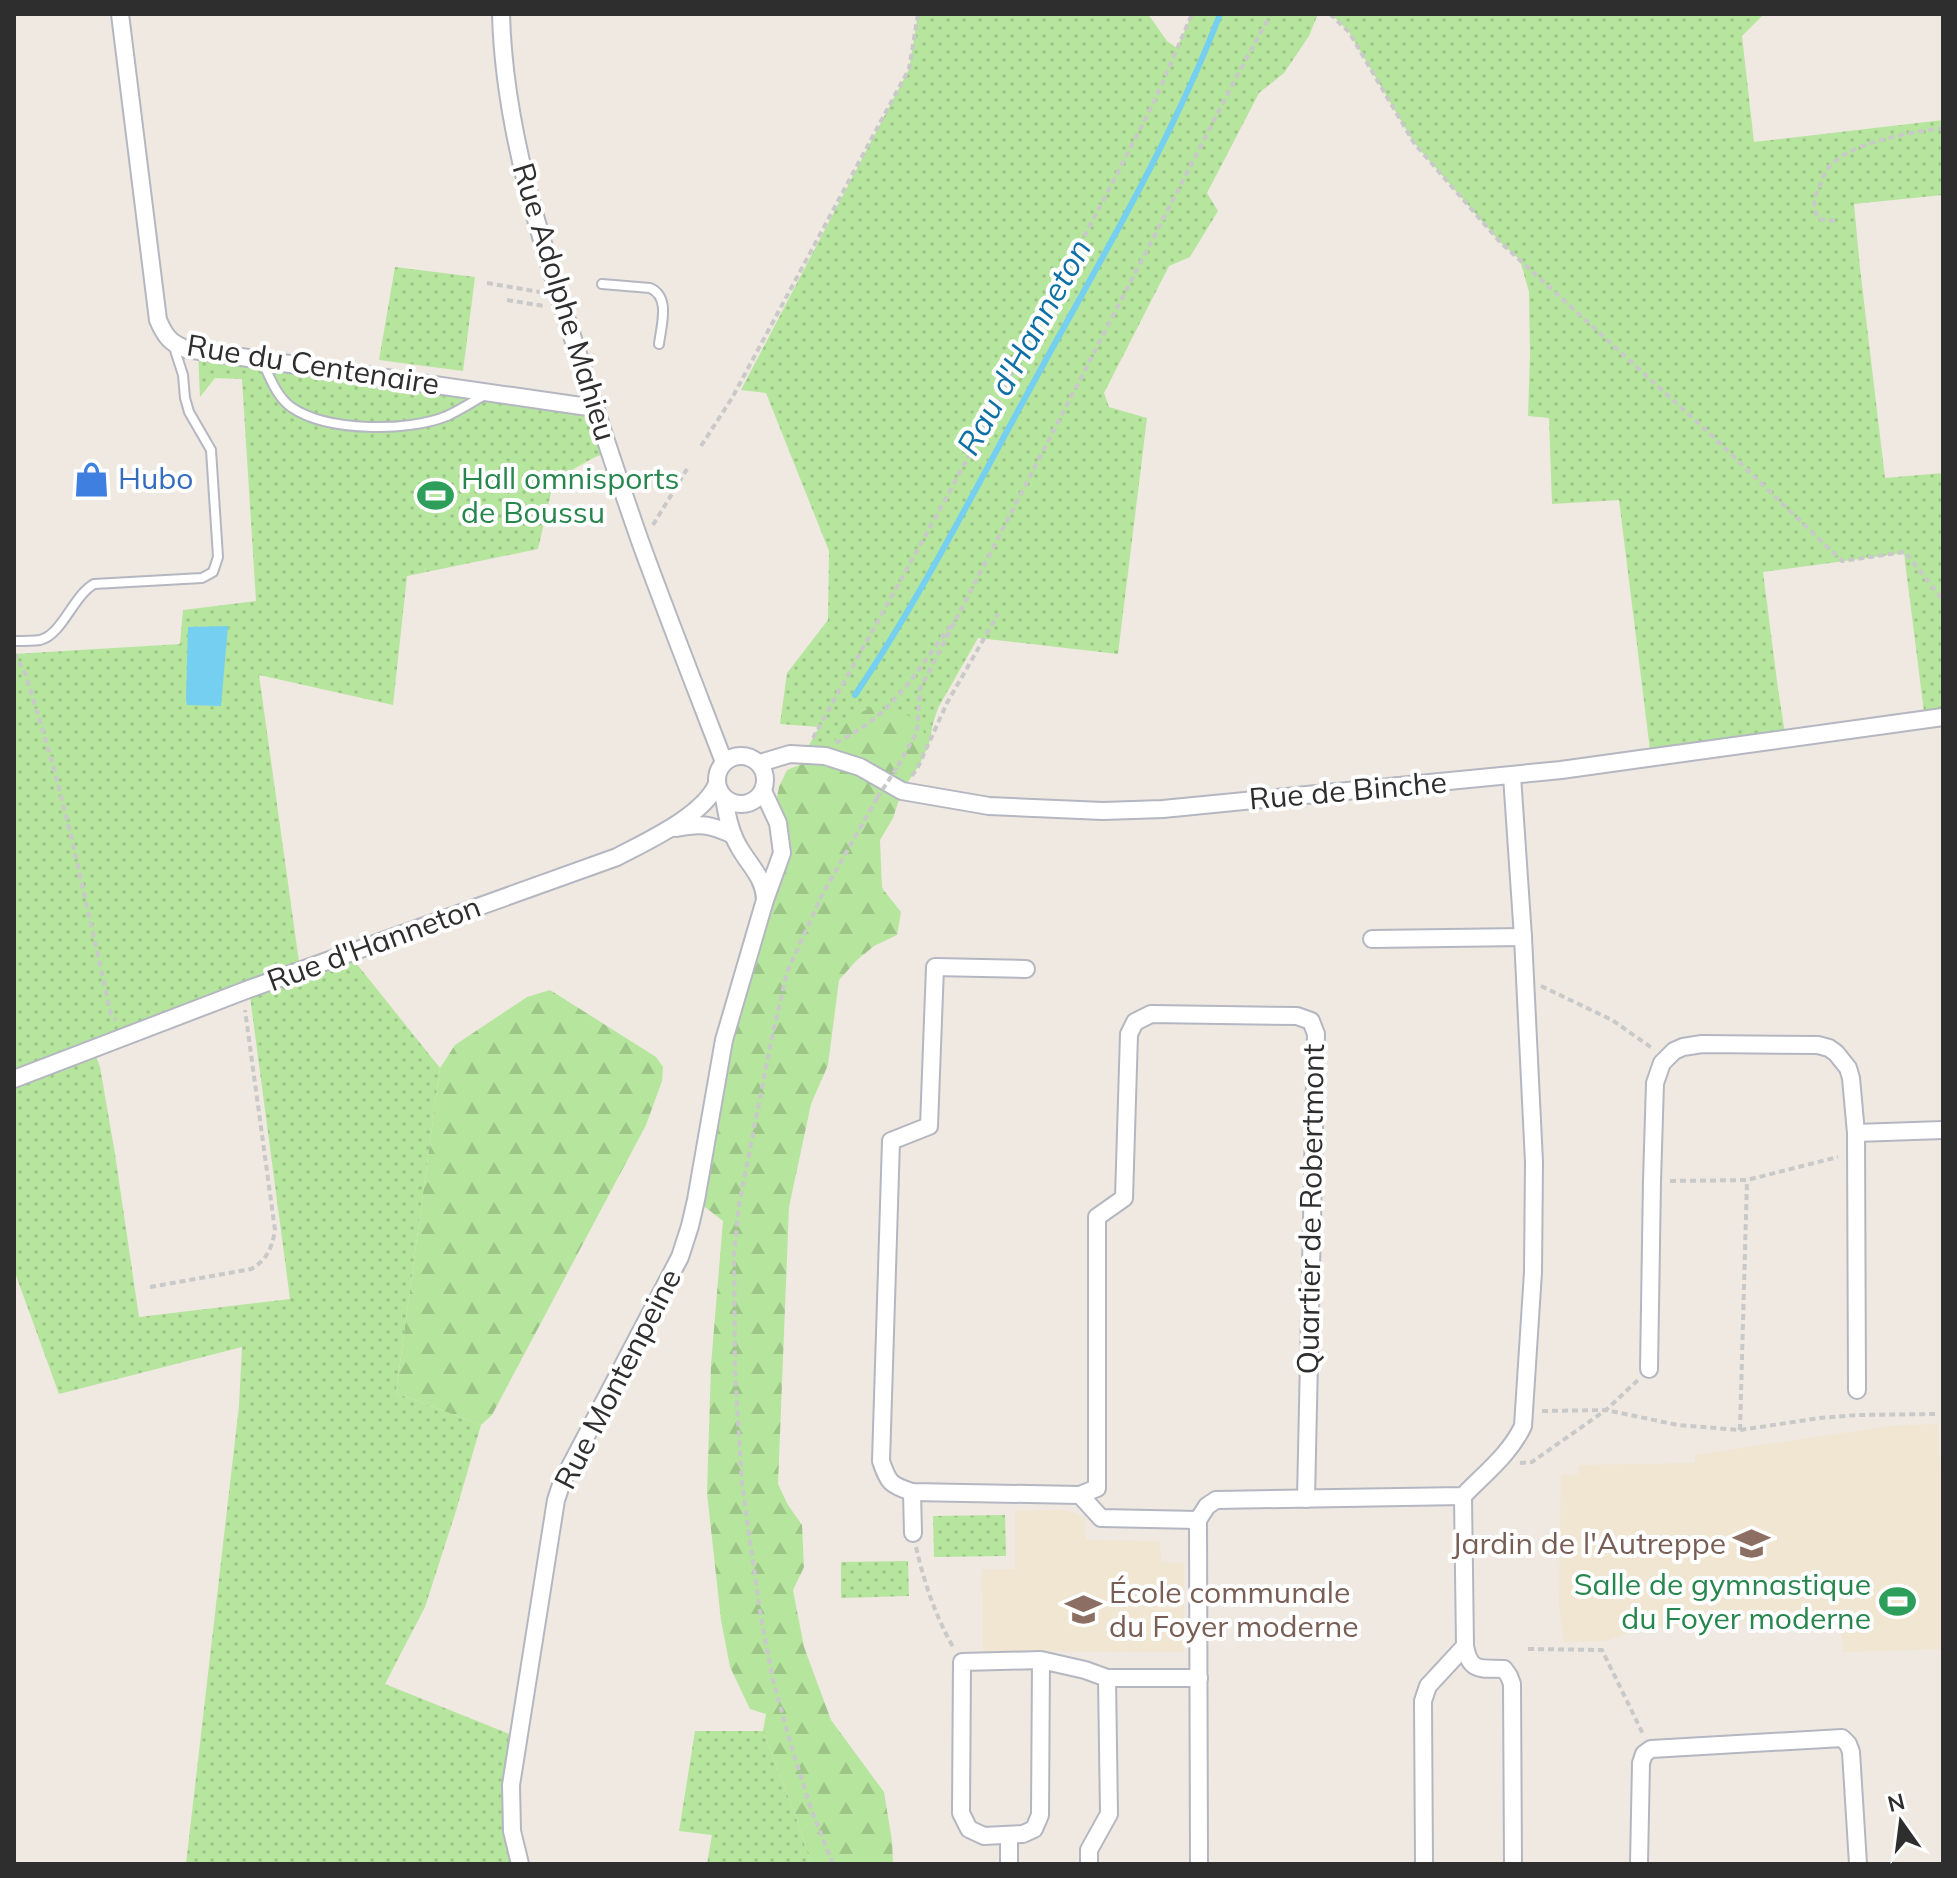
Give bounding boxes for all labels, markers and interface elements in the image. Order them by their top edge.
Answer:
street label: Rue Adolphe Mahieu [505,158,625,445]
water label: Rau d'Hanneton [947,231,1099,462]
street label: Rue du Centenaire [184,325,442,403]
place label: Hubo [118,459,193,497]
place label: Hall omnisports de Boussu [461,459,679,531]
shop icon: Hubo [73,460,111,498]
sports icon: Hall omnisports de Boussu [416,477,454,515]
street label: Rue de Binche [1248,762,1448,818]
street label: Rue d'Hanneton [262,887,486,999]
street label: Quartier de Robertmont [1288,1043,1332,1375]
street label: Rue Montenpeine [545,1262,689,1495]
place label: Jardin de l'Autreppe [1452,1524,1726,1562]
school or university icon: Jardin de l'Autreppe [1733,1525,1771,1563]
place label: Salle de gymnastique du Foyer moderne [1574,1565,1871,1637]
place label: École communale du Foyer moderne [1109,1573,1359,1645]
sports icon: Salle de gymnastique du Foyer moderne [1878,1583,1916,1621]
school or university icon: École communale du Foyer moderne [1064,1591,1102,1629]
north arrow [1861,1782,1941,1862]
text: N [1885,1787,1908,1818]

